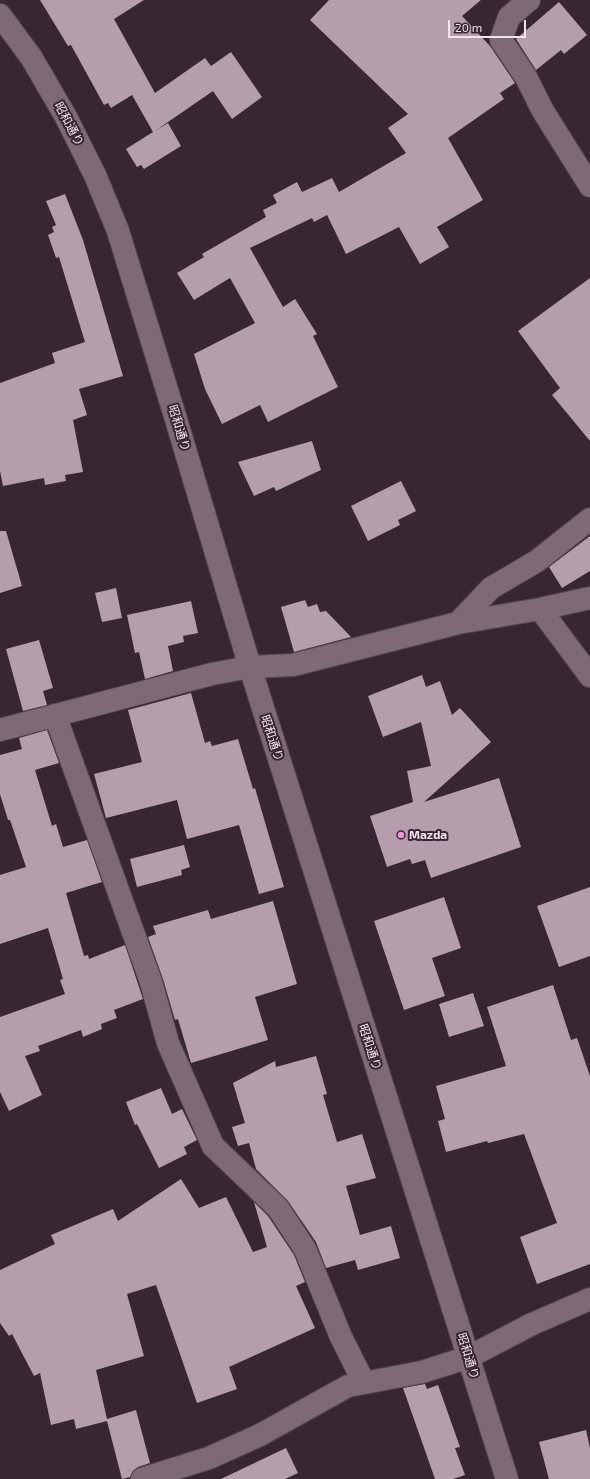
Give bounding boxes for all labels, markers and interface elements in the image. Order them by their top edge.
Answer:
scale bar [450,12,528,38]
text: 20 m [455,20,482,34]
street label: 昭和通り [51,99,87,149]
street label: 昭和通り [165,403,193,453]
street label: 昭和通り [258,713,286,763]
place label: Mazda [409,828,447,842]
marker: Mazda [396,830,406,840]
street label: 昭和通り [356,1022,384,1072]
street label: 昭和通り [454,1331,482,1381]

